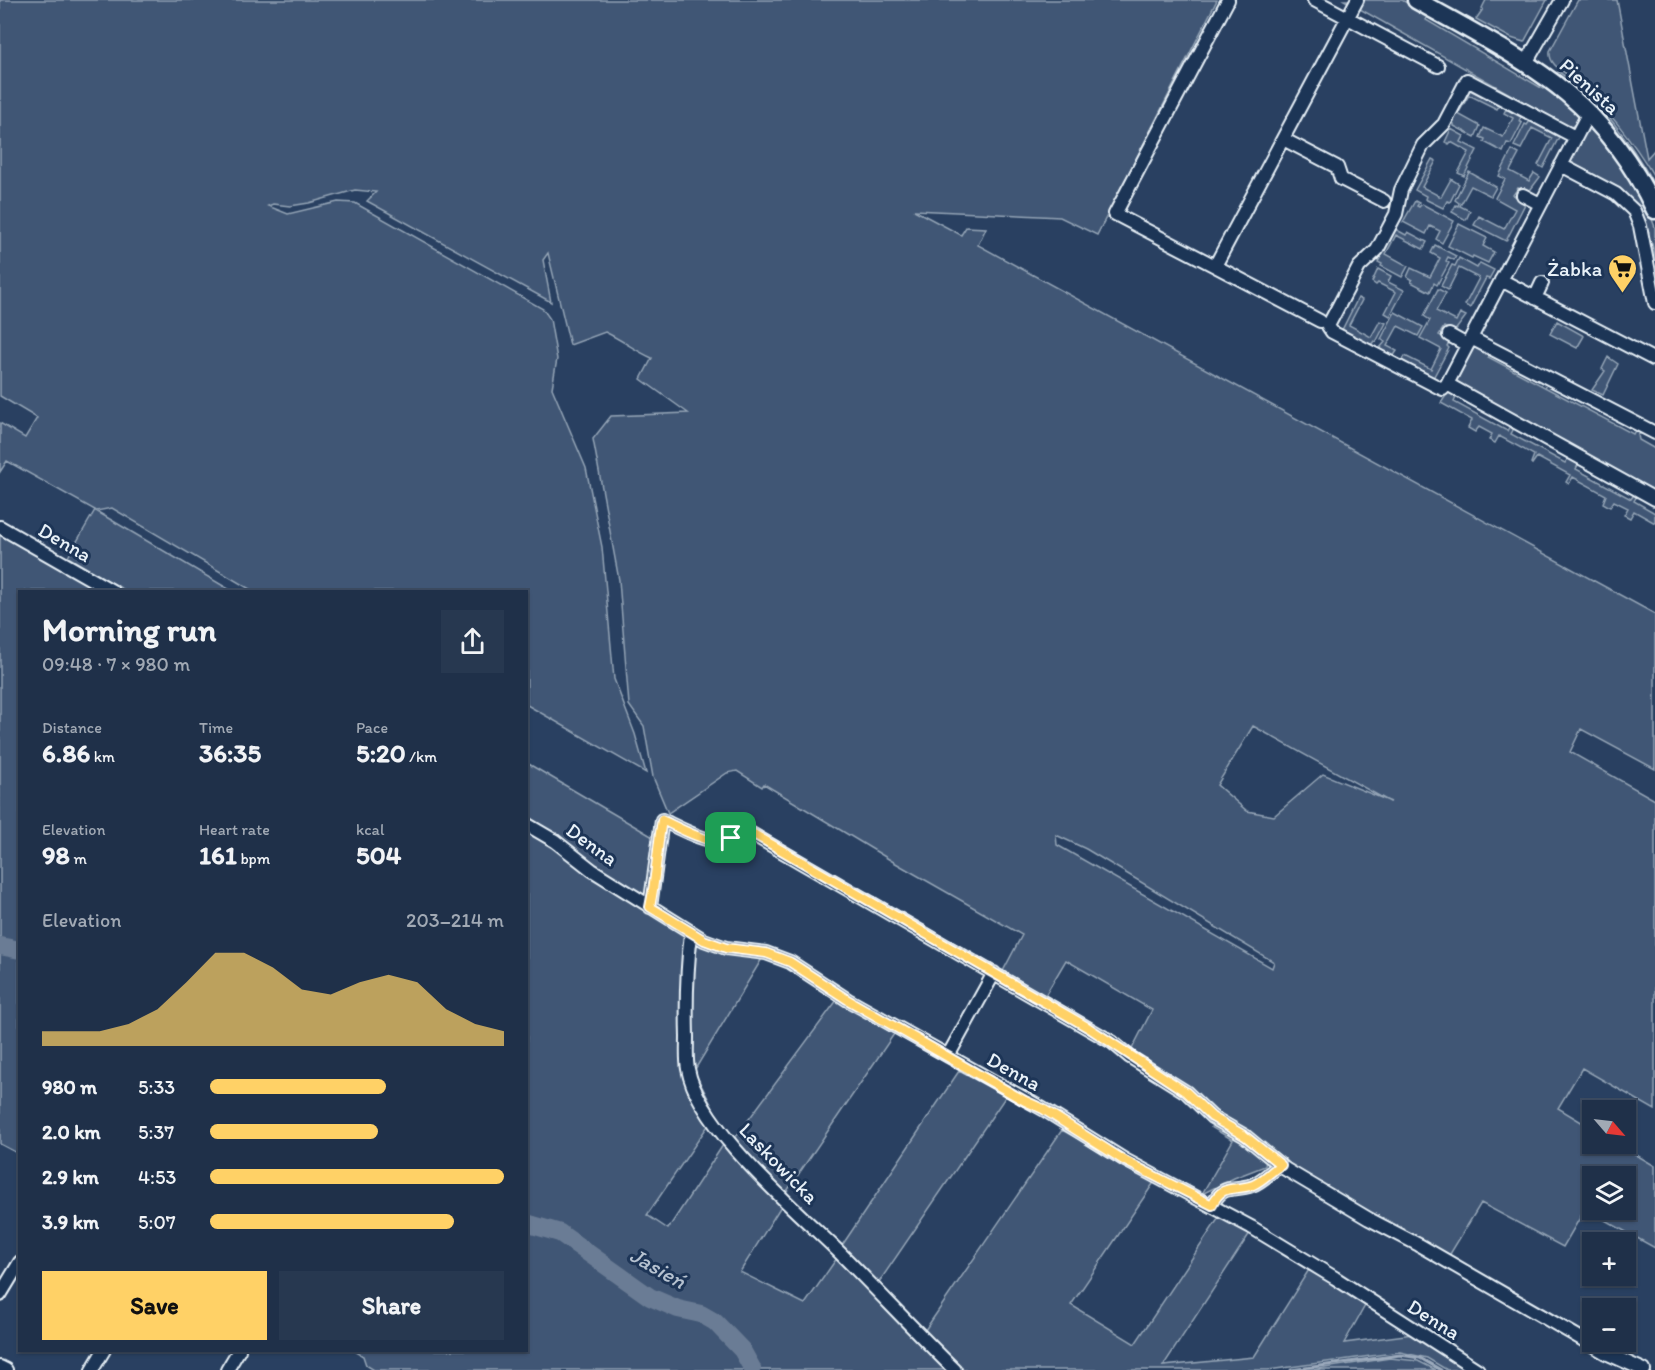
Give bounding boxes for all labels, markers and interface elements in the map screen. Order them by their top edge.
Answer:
street label: Pienista [1555,52,1625,120]
supermarket icon: Żabka [1607,252,1639,294]
place label: Żabka [1547,256,1602,281]
street label: Denna [34,517,96,567]
text: Morning run [42,610,217,649]
button: share [441,610,504,673]
text: 09:48 · 7 × 980 m [42,652,190,676]
text: Distance [42,718,102,737]
text: Time [199,718,233,737]
text: Pace [356,718,388,737]
text: 6.86 [42,737,90,769]
text: 36:35 [199,737,261,769]
text: 5:20 [356,737,406,769]
text: km [90,747,115,766]
text: /km [406,747,437,766]
pin [705,812,756,863]
street label: Denna [561,817,623,871]
text: Elevation [42,820,106,839]
text: Heart rate [199,820,270,839]
text: kcal [356,820,384,839]
icon: arrive [714,821,747,854]
text: 98 [42,839,70,871]
text: 161 [199,839,237,871]
text: 504 [356,839,401,871]
text: m [70,849,87,868]
text: bpm [237,849,270,868]
text: Elevation [42,908,121,932]
text: 203–214 m [406,908,504,932]
street label: Denna [983,1046,1045,1096]
text: 980 m [42,1075,97,1099]
text: 5:33 [138,1075,175,1099]
north arrow [1582,1100,1636,1154]
map controls [1582,1100,1636,1352]
street label: Laskowicka [734,1117,824,1209]
text: 2.0 km [42,1120,101,1144]
text: 5:37 [138,1120,174,1144]
text: 2.9 km [42,1165,99,1189]
text: 4:53 [138,1165,176,1189]
button: layers [1582,1166,1636,1220]
text: 3.9 km [42,1210,99,1234]
text: 5:07 [138,1210,176,1234]
button: + [1582,1232,1636,1286]
water label: Jasień [625,1241,691,1295]
button: Save [42,1271,267,1340]
button: Share [279,1271,504,1340]
street label: Denna [1403,1293,1465,1345]
button: − [1582,1298,1636,1352]

